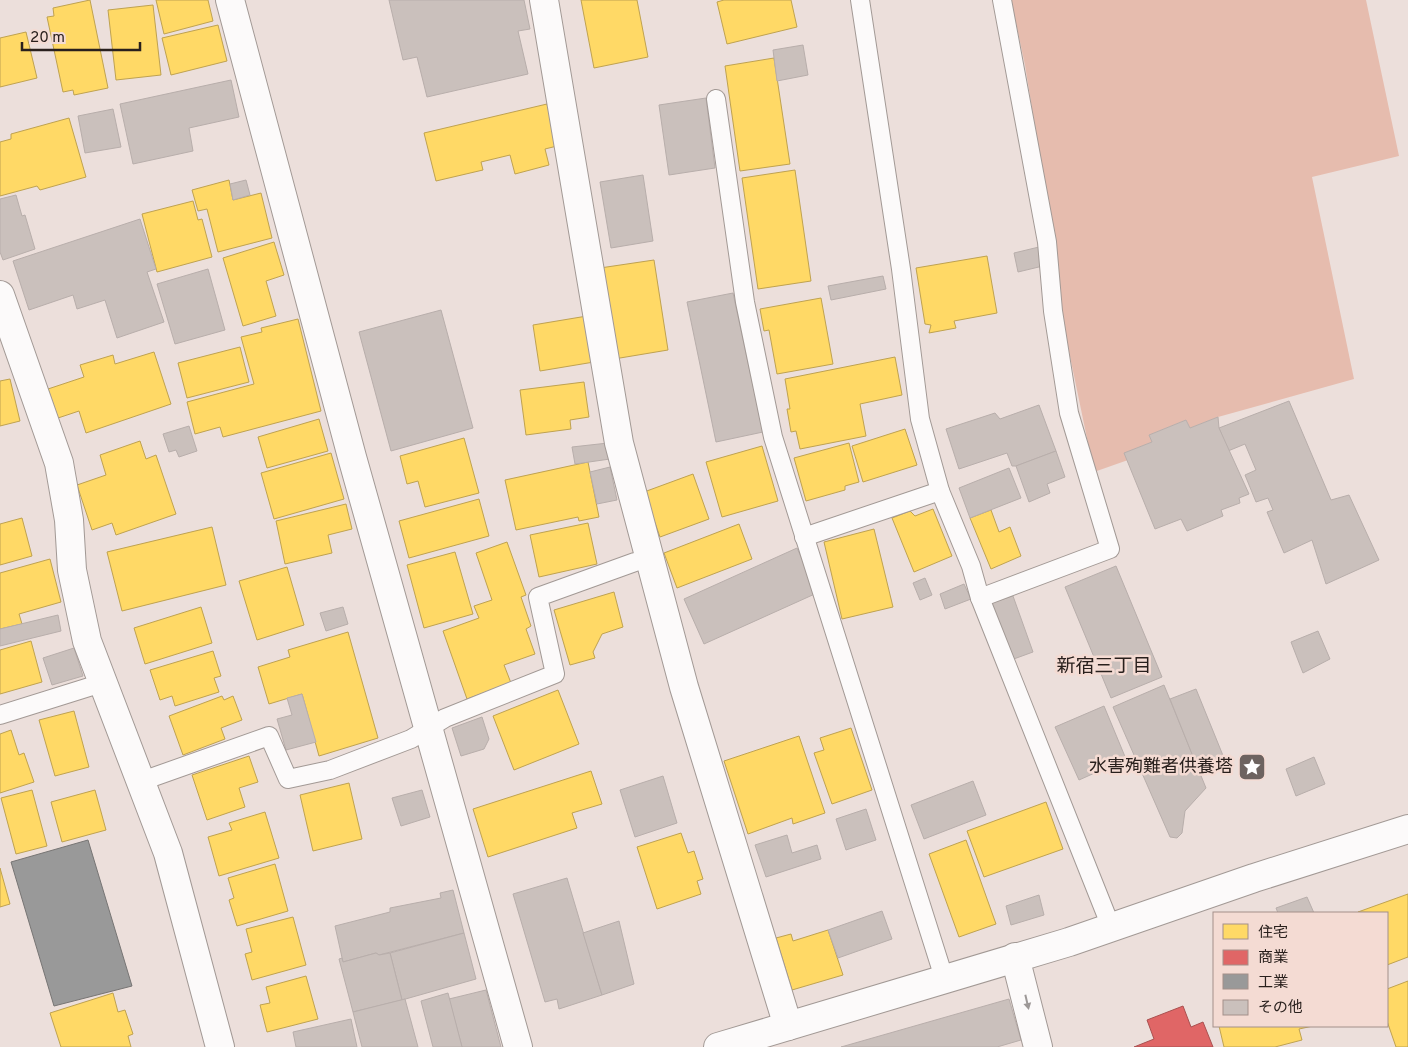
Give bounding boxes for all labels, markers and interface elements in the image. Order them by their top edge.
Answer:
scale bar [22,20,140,52]
text: 20 m [30,29,65,48]
district label: 新宿三丁目 [1056,655,1152,679]
place icon: 水害殉難者供養塔 [1237,752,1267,782]
place label: 水害殉難者供養塔 [1089,756,1233,779]
legend [1213,912,1388,1027]
text: 住宅 [1258,924,1288,943]
text: 商業 [1258,949,1288,968]
text: 工業 [1258,974,1288,993]
one-way arrow [1023,994,1031,1009]
text: その他 [1258,999,1303,1018]

